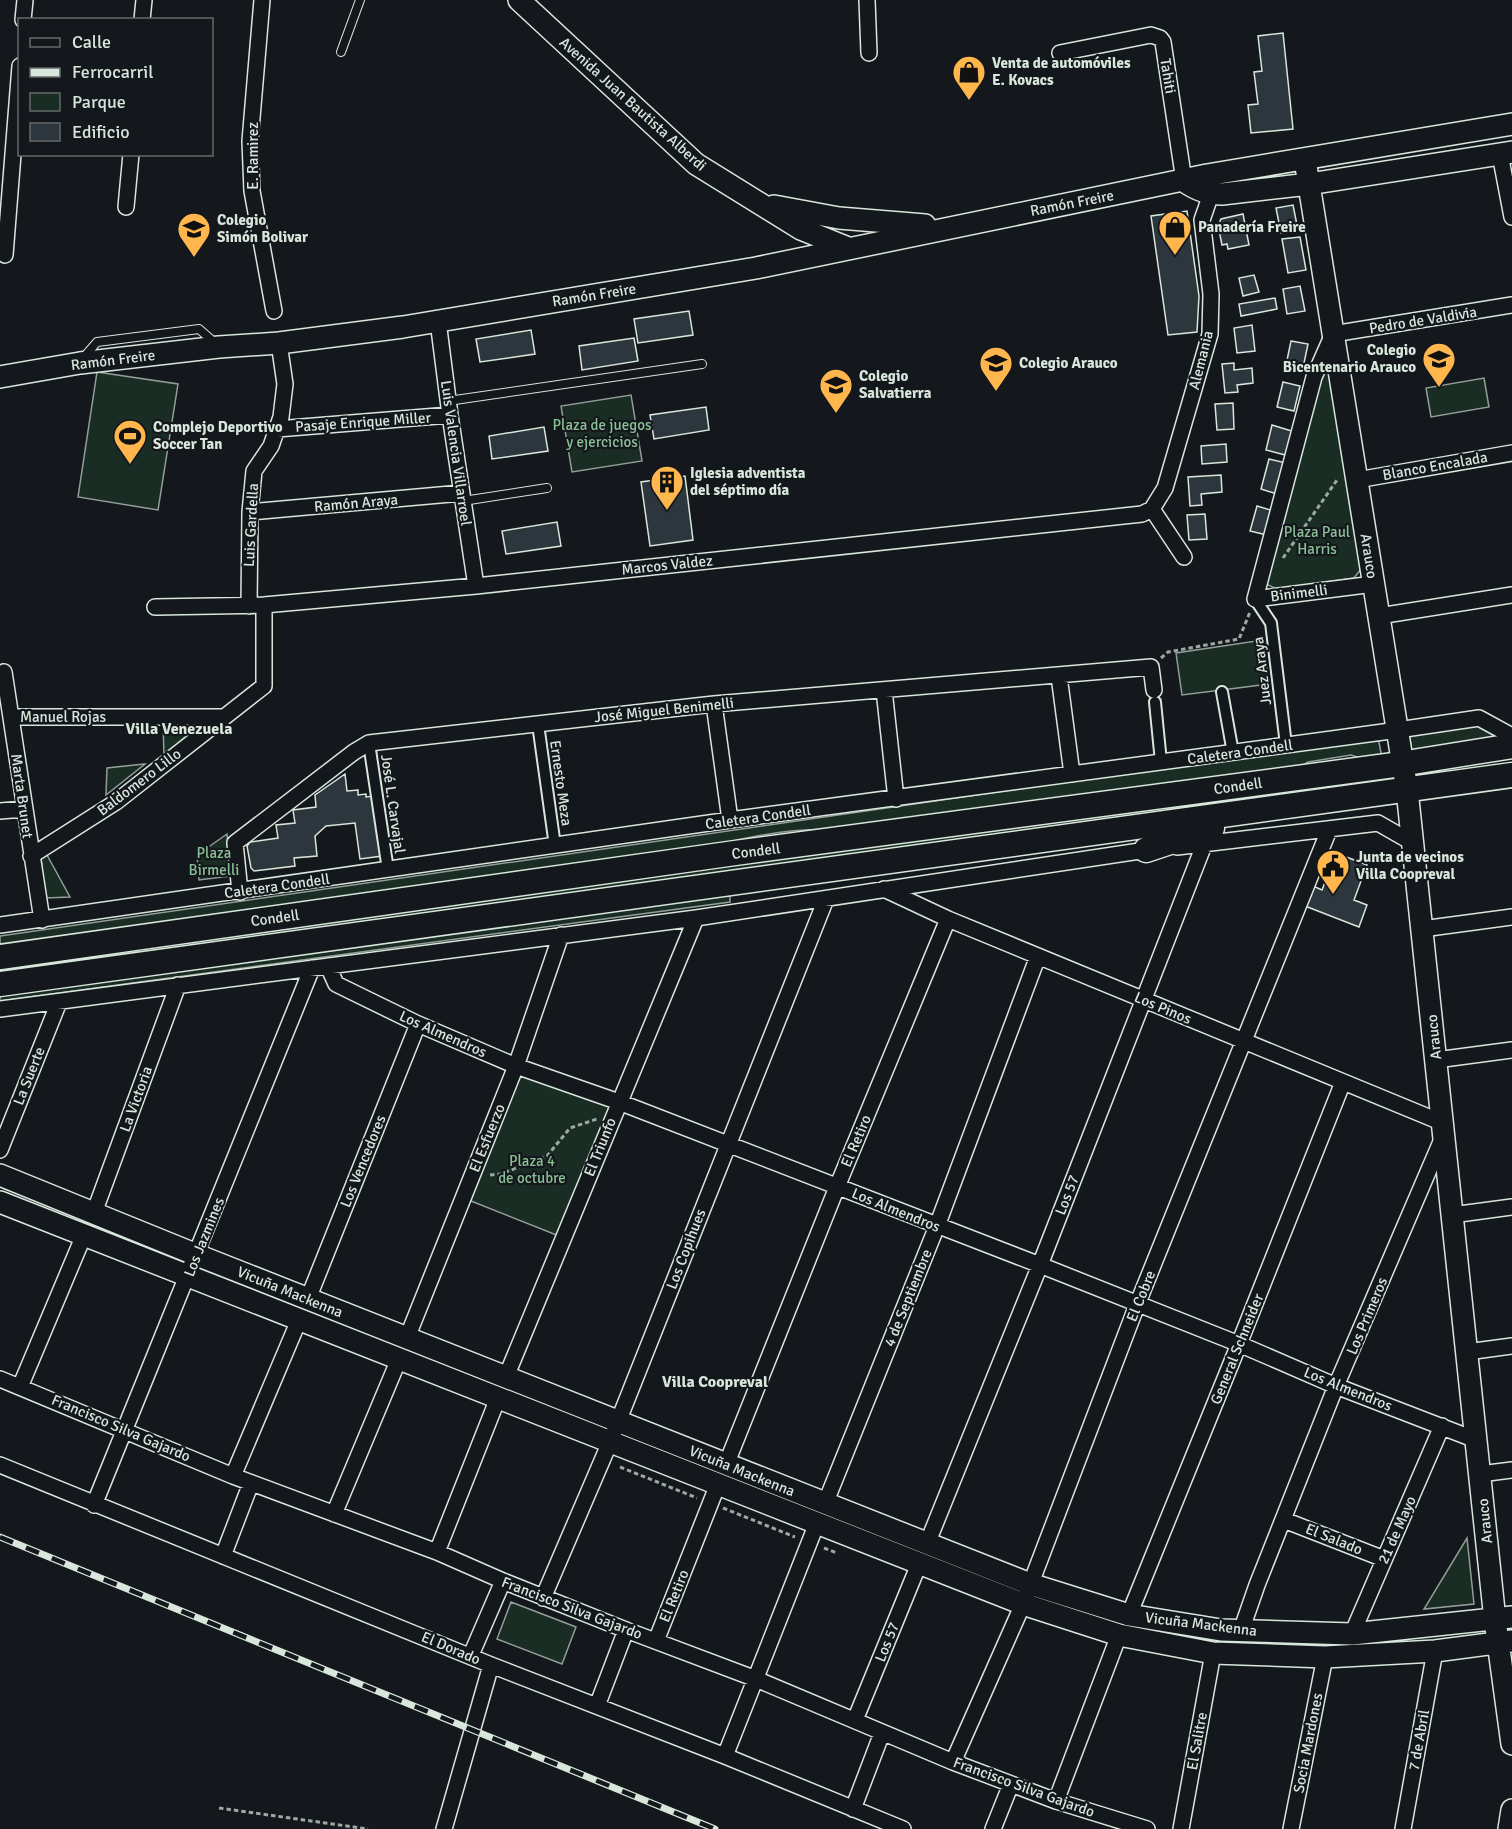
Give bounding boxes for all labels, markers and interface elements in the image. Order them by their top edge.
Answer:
legend [18,18,213,156]
text: Calle [72,31,111,53]
street label: Avenida Juan Bautista Alberdi [556,33,710,175]
shop icon: Venta de automóviles E. Kovacs [951,54,987,101]
place label: Venta de automóviles E. Kovacs [992,54,1131,89]
street label: Tahiti [1156,57,1180,95]
text: Ferrocarril [72,61,153,83]
text: Parque [72,91,126,113]
text: Edificio [72,121,130,143]
street label: E. Ramirez [244,122,262,190]
street label: Ramón Freire [1029,186,1115,220]
shop icon: Panadería Freire [1157,209,1193,256]
school or university icon: Colegio Simón Bolivar [176,211,212,258]
place label: Colegio Simón Bolivar [217,211,308,246]
place label: Panadería Freire [1198,218,1306,236]
street label: Ramón Freire [551,279,637,311]
street label: Pedro de Valdivia [1368,303,1478,337]
street label: Alemania [1185,329,1217,391]
place label: Colegio Bicentenario Arauco [1283,341,1416,376]
school or university icon: Colegio Bicentenario Arauco [1421,341,1457,388]
school or university icon: Colegio Arauco [978,345,1014,392]
street label: Ramón Freire [70,346,156,374]
place label: Colegio Arauco [1019,354,1118,372]
school or university icon: Colegio Salvatierra [818,367,854,414]
place label: Colegio Salvatierra [859,367,932,402]
street label: Luis Valencia Villarroel [437,379,475,527]
street label: Pasaje Enrique Miller [294,408,432,436]
park label: Plaza de juegos y ejercicios [552,416,652,451]
sports icon: Complejo Deportivo Soccer Tan [112,418,148,465]
place label: Complejo Deportivo Soccer Tan [153,418,283,453]
street label: Blanco Encalada [1381,448,1489,484]
building icon: Iglesia adventista del séptimo día [649,464,685,511]
place label: Iglesia adventista del séptimo día [690,464,806,499]
street label: Luis Gardella [240,483,262,567]
street label: Ramón Araya [313,490,399,516]
park label: Plaza Paul Harris [1284,523,1350,558]
street label: Arauco [1357,532,1381,580]
street label: Marcos Valdez [620,551,714,579]
street label: Binimelli [1269,581,1329,605]
street label: Juez Araya [1249,636,1275,706]
street label: José Miguel Benimelli [593,694,735,726]
street label: Manuel Rojas [20,708,107,726]
district label: Villa Venezuela [126,719,232,739]
street label: Caletera Condell [1186,736,1294,768]
street label: Ernesto Meza [546,739,576,827]
street label: Baldomero Lillo [93,744,185,819]
street label: Marta Brunet [7,753,37,839]
street label: José L. Carvajal [377,753,409,855]
street label: Condell [1212,774,1264,798]
street label: Caletera Condell [704,801,812,833]
street label: Condell [731,839,781,863]
park label: Plaza Birmelli [189,844,239,879]
public building icon: Junta de vecinos Villa Coopreval [1315,848,1351,895]
place label: Junta de vecinos Villa Coopreval [1356,848,1464,883]
street label: Caletera Condell [223,870,331,902]
street label: Condell [249,906,301,930]
street label: Los Pinos [1132,988,1195,1028]
street label: Los Almendros [397,1007,490,1061]
street label: Arauco [1423,1013,1445,1060]
street label: La Suerte [9,1044,49,1108]
street label: La Victoria [116,1064,156,1134]
street label: El Esfuerzo [465,1101,509,1175]
street label: Los Vencedores [336,1112,390,1210]
street label: El Retiro [837,1112,875,1170]
street label: El Triunfo [580,1115,620,1179]
park label: Plaza 4 de octubre [498,1152,566,1187]
street label: Los 57 [1051,1172,1083,1218]
street label: Los Almendros [849,1184,943,1236]
street label: Los Jazmines [180,1194,228,1279]
street label: Los Copihues [662,1206,710,1292]
street label: 4 de Septiembre [880,1247,936,1349]
street label: Vicuña Mackenna [234,1263,346,1321]
street label: El Cobre [1123,1268,1159,1324]
street label: Los Primeros [1343,1274,1392,1357]
street label: General Schneider [1207,1291,1268,1407]
street label: Los Almendros [1301,1363,1395,1415]
district label: Villa Coopreval [662,1372,768,1392]
street label: Francisco Silva Gajardo [49,1391,193,1466]
street label: Vicuña Mackenna [686,1442,798,1500]
street label: 21 de Mayo [1374,1493,1420,1567]
street label: Arauco [1474,1497,1496,1544]
street label: El Salado [1303,1519,1365,1559]
street label: El Retiro [655,1567,693,1625]
street label: Francisco Silva Gajardo [499,1573,645,1643]
street label: Vicuña Mackenna [1144,1608,1258,1640]
street label: Los 57 [871,1619,903,1665]
street label: El Dorado [419,1628,483,1669]
street label: Socia Mardones [1289,1691,1327,1795]
street label: 7 de Abril [1405,1708,1433,1772]
street label: El Salitre [1183,1711,1211,1771]
street label: Francisco Silva Gajardo [951,1753,1097,1821]

